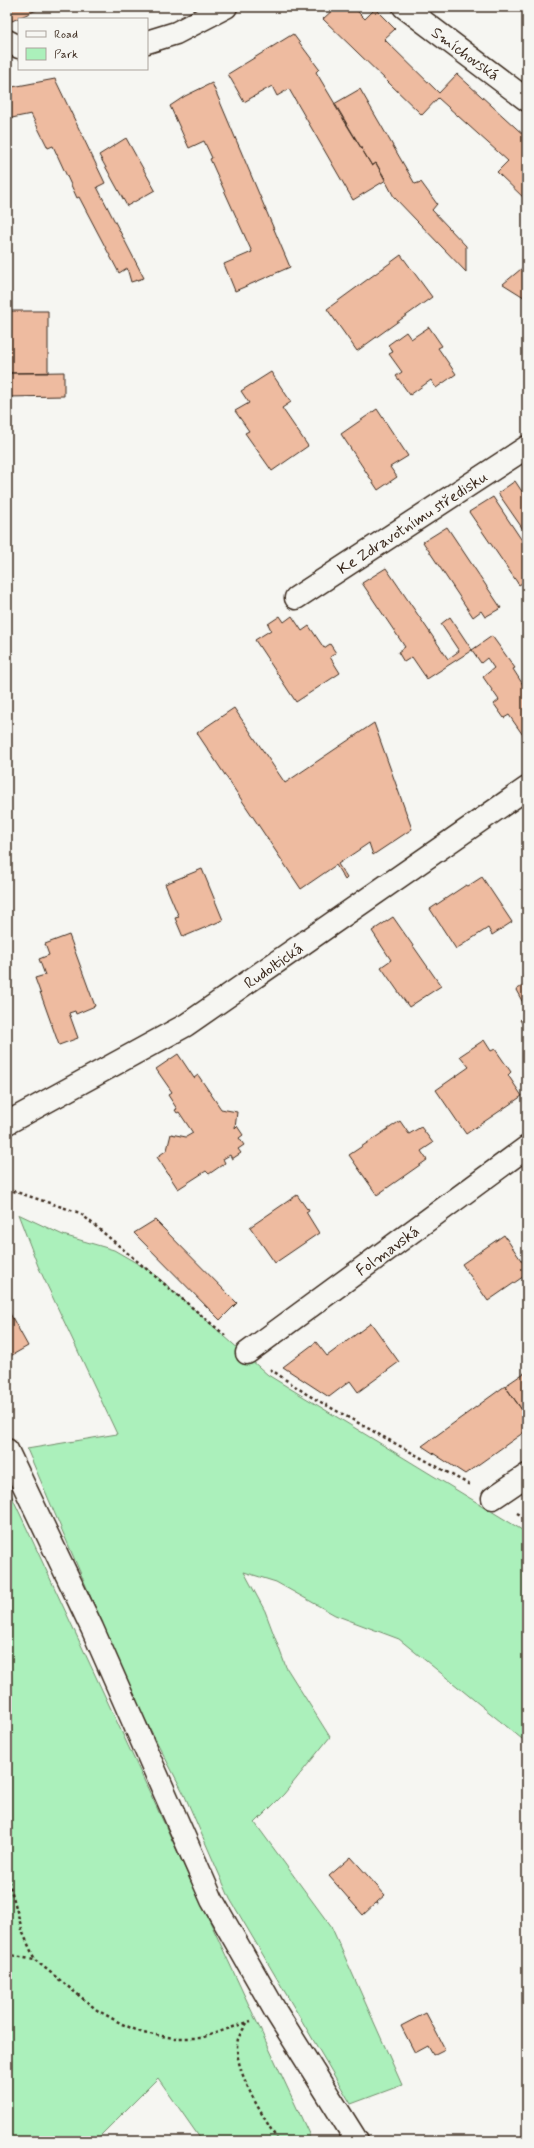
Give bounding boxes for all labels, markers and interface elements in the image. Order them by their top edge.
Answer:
legend [18,18,148,70]
street label: Smíchovská [427,22,503,86]
text: Road [54,27,78,43]
text: Park [54,47,78,63]
street label: Ke Zdravotnímu středisku [334,467,492,580]
street label: Rudoltická [240,938,308,994]
street label: Folmavská [352,1221,424,1281]

